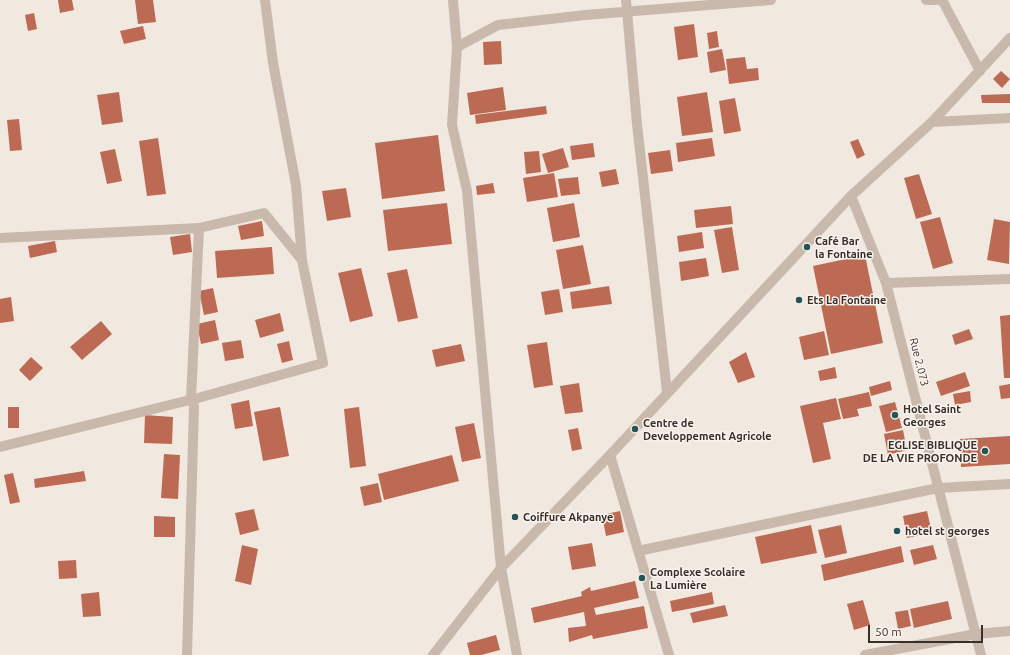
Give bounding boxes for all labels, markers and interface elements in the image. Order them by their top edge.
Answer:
place label: Café Bar la Fontaine [815,234,873,260]
marker: Café Bar la Fontaine [802,242,812,252]
place label: Ets La Fontaine [807,293,886,307]
marker: Ets La Fontaine [794,295,804,305]
street label: Rue 2.073 [907,337,931,387]
place label: Hotel Saint Georges [903,402,961,428]
marker: Hotel Saint Georges [890,410,900,420]
place label: Centre de Developpement Agricole [643,416,772,442]
marker: Centre de Developpement Agricole [630,424,640,434]
place label: EGLISE BIBLIQUE DE LA VIE PROFONDE [863,438,977,464]
marker: EGLISE BIBLIQUE DE LA VIE PROFONDE [980,446,990,456]
place label: Coiffure Akpanye [523,510,613,524]
marker: Coiffure Akpanye [510,512,520,522]
place label: hotel st georges [905,524,989,538]
marker: hotel st georges [892,526,902,536]
place label: Complexe Scolaire La Lumière [650,565,745,591]
marker: Complexe Scolaire La Lumière [637,573,647,583]
scale bar [870,617,985,643]
text: 50 m [875,625,902,638]

